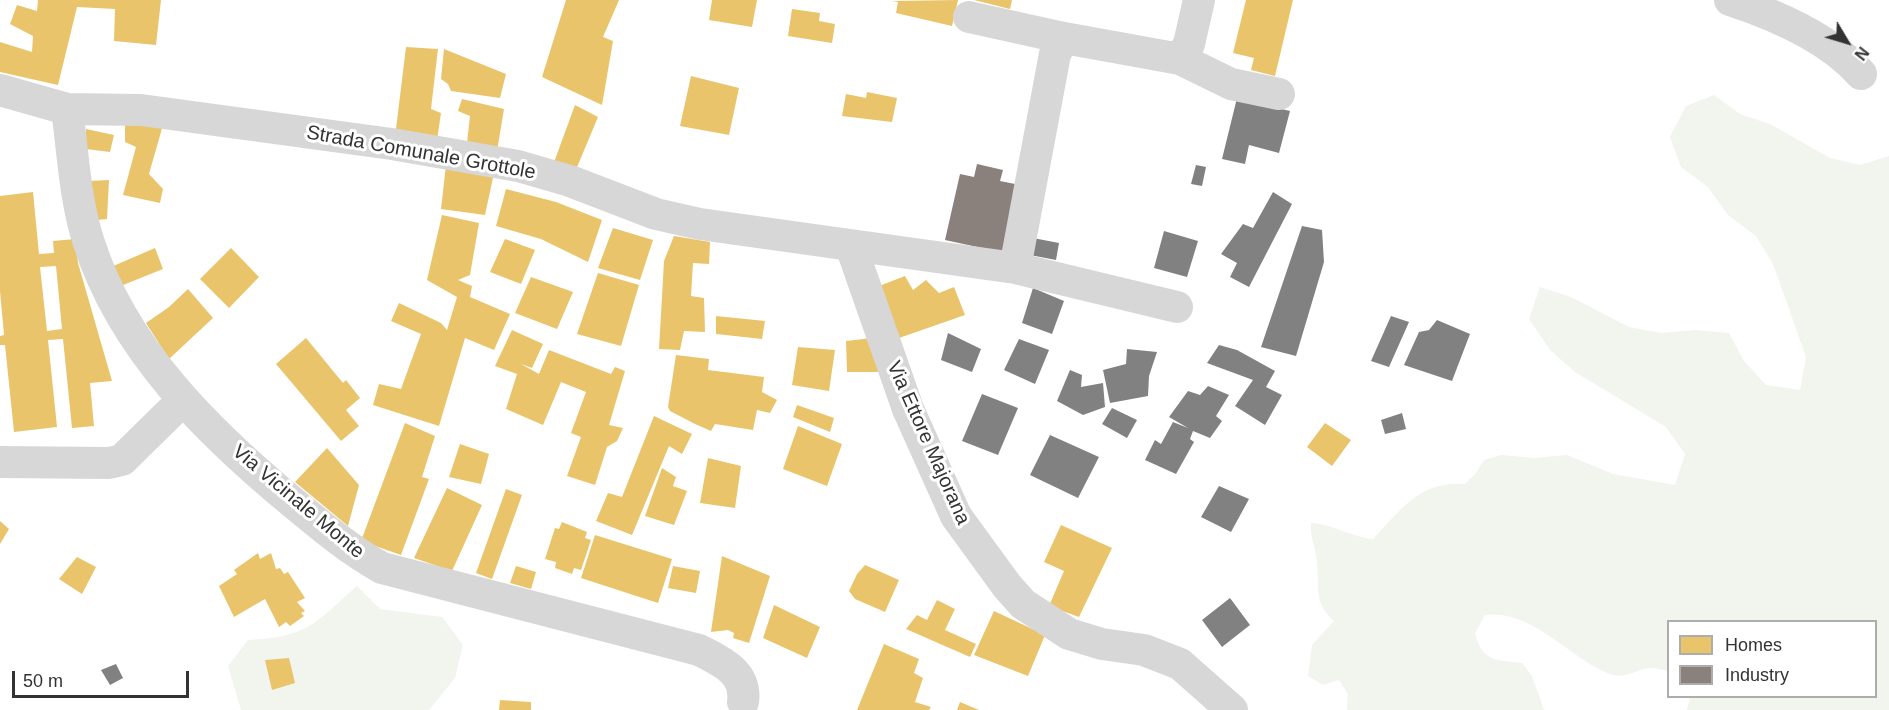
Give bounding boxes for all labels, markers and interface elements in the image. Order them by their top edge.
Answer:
north arrow [1817,12,1877,72]
text: N [1851,44,1872,63]
street label: Strada Comunale Grottole [305,121,537,185]
street label: Via Ettore Majorana [881,358,975,528]
street label: Via Vicinale Monte [227,440,369,564]
legend [1667,620,1877,698]
text: Homes [1725,635,1782,655]
scale bar [15,659,192,697]
text: Industry [1725,665,1789,685]
text: 50 m [23,671,63,691]

